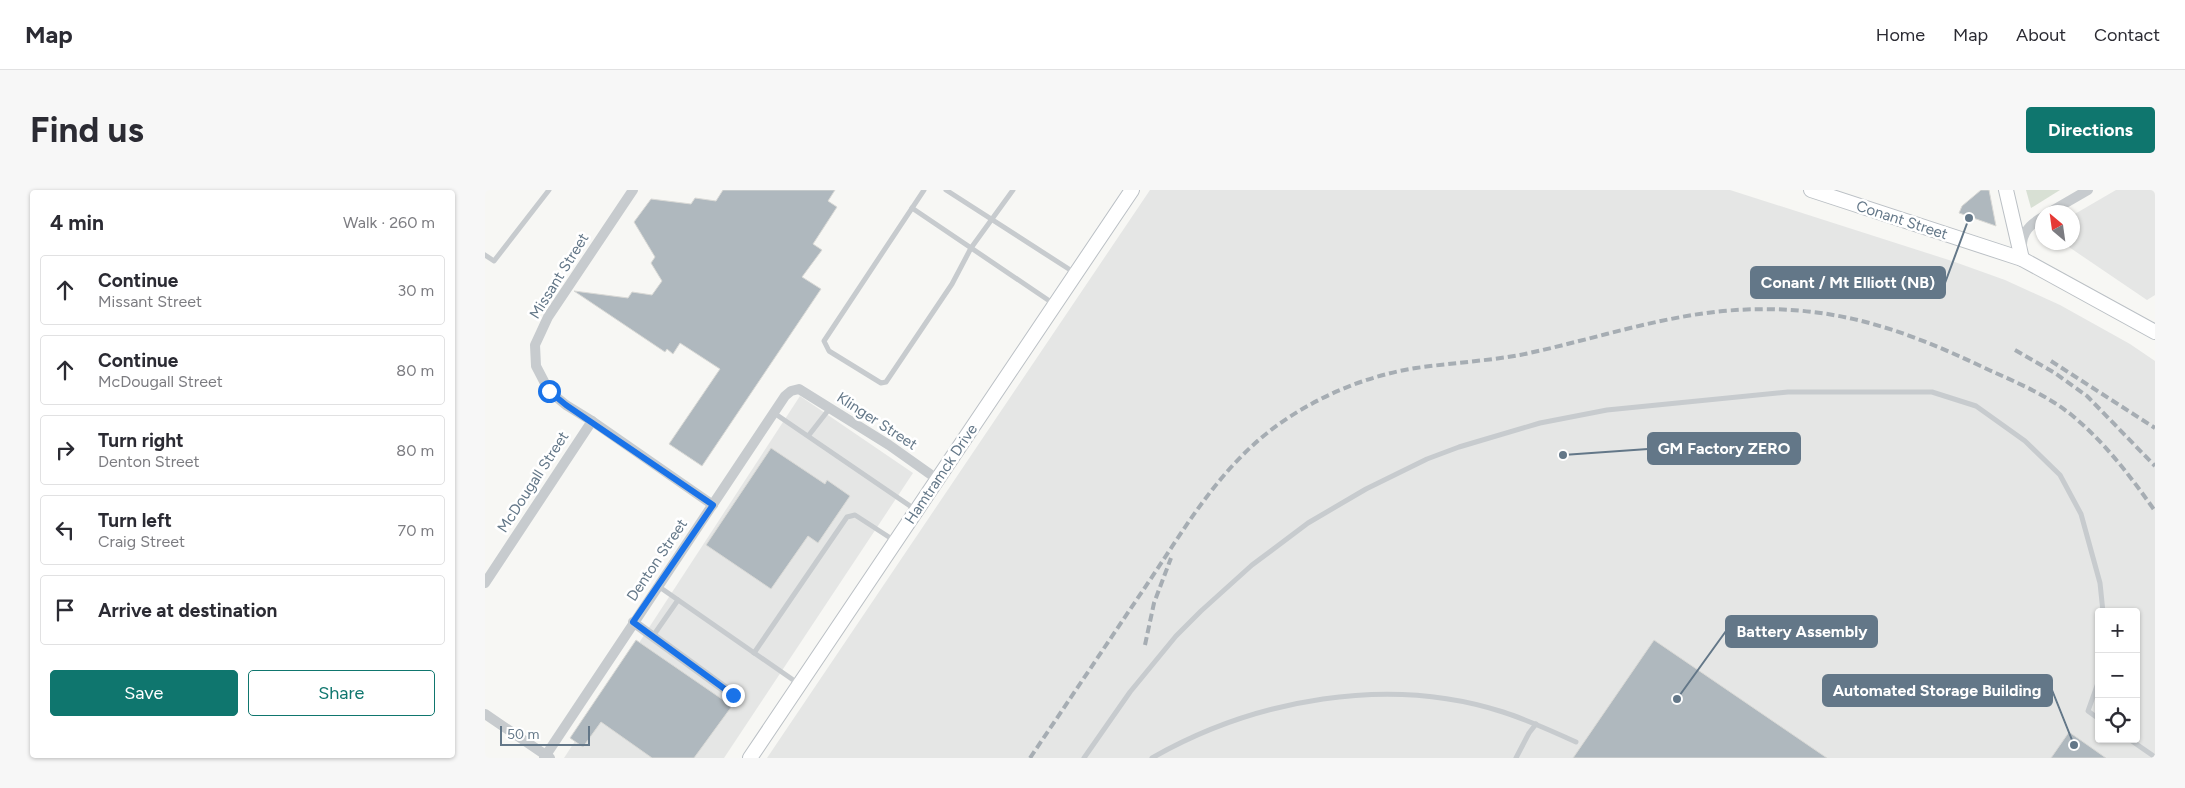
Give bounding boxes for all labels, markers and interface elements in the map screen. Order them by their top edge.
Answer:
text: Map [25,20,73,49]
text: Home [1876,24,1925,46]
text: Map [1953,24,1988,46]
text: About [2016,24,2066,46]
text: Contact [2094,24,2160,46]
button: Directions [2026,107,2155,153]
text: Find us [30,109,144,151]
street label: Conant Street [1854,197,1950,243]
north arrow [2035,205,2080,250]
text: 4 min [50,210,104,235]
text: Walk · 260 m [343,213,435,232]
street label: Missant Street [526,230,593,322]
callout: Conant / Mt Elliott (NB) [1751,267,1945,298]
text: Continue [98,269,178,292]
text: Conant / Mt Elliott (NB) [1761,273,1935,292]
icon: ahead [51,276,79,304]
text: 30 m [397,281,434,300]
text: Missant Street [98,292,202,311]
text: Continue [98,349,178,372]
icon: ahead [51,356,79,384]
text: 80 m [396,361,434,380]
text: McDougall Street [98,372,223,391]
route start [538,380,561,403]
street label: Klinger Street [833,388,921,454]
street label: Hamtramck Drive [901,421,981,527]
street label: McDougall Street [494,428,573,536]
text: Turn right [98,429,184,452]
callout: GM Factory ZERO [1648,433,1800,464]
icon: right [51,436,79,464]
text: GM Factory ZERO [1658,439,1791,458]
text: 80 m [396,441,434,460]
text: Denton Street [98,452,200,471]
text: Turn left [98,509,172,532]
street label: Denton Street [623,515,691,605]
icon: left [51,516,79,544]
text: 70 m [398,521,434,540]
text: Craig Street [98,532,185,551]
icon: arrive [51,596,79,624]
text: Arrive at destination [98,599,277,622]
map controls [2095,608,2140,743]
button: + [2095,608,2140,653]
callout: Battery Assembly [1726,616,1877,647]
text: Battery Assembly [1737,622,1868,641]
button: − [2095,653,2140,698]
button: Save [50,670,238,716]
button: Share [248,670,435,716]
callout: Automated Storage Building [1823,675,2052,706]
text: Automated Storage Building [1833,681,2041,700]
route end [722,684,745,707]
button: locate [2095,698,2140,743]
scale bar [500,723,590,746]
text: 50 m [507,726,539,743]

